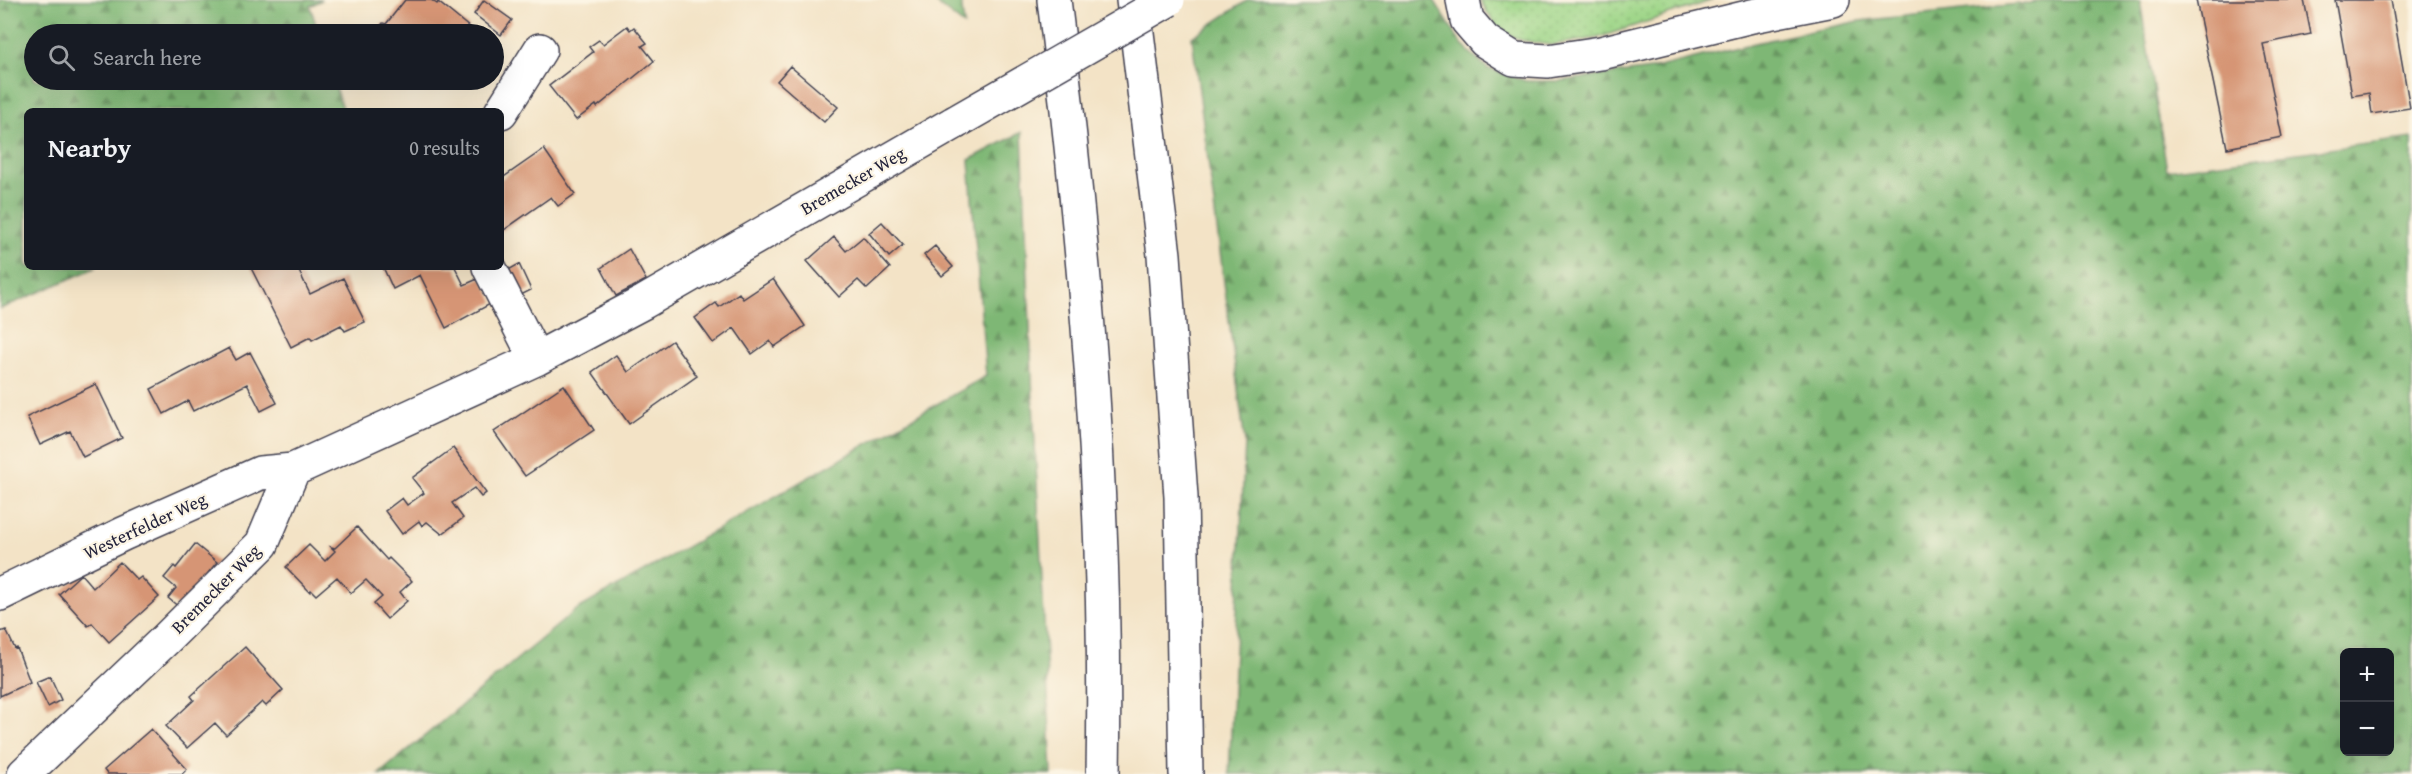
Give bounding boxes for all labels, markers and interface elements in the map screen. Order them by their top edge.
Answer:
search box [24,24,504,90]
icon: search [45,41,78,74]
text: Search here [93,41,202,73]
text: Nearby [48,128,131,167]
text: 0 results [409,133,480,162]
street label: Bremecker Weg [795,140,910,222]
street label: Westerfelder Weg [79,485,211,566]
street label: Bremecker Weg [165,538,267,640]
map controls [2340,648,2394,756]
button: + [2340,648,2394,702]
button: − [2340,702,2394,756]

